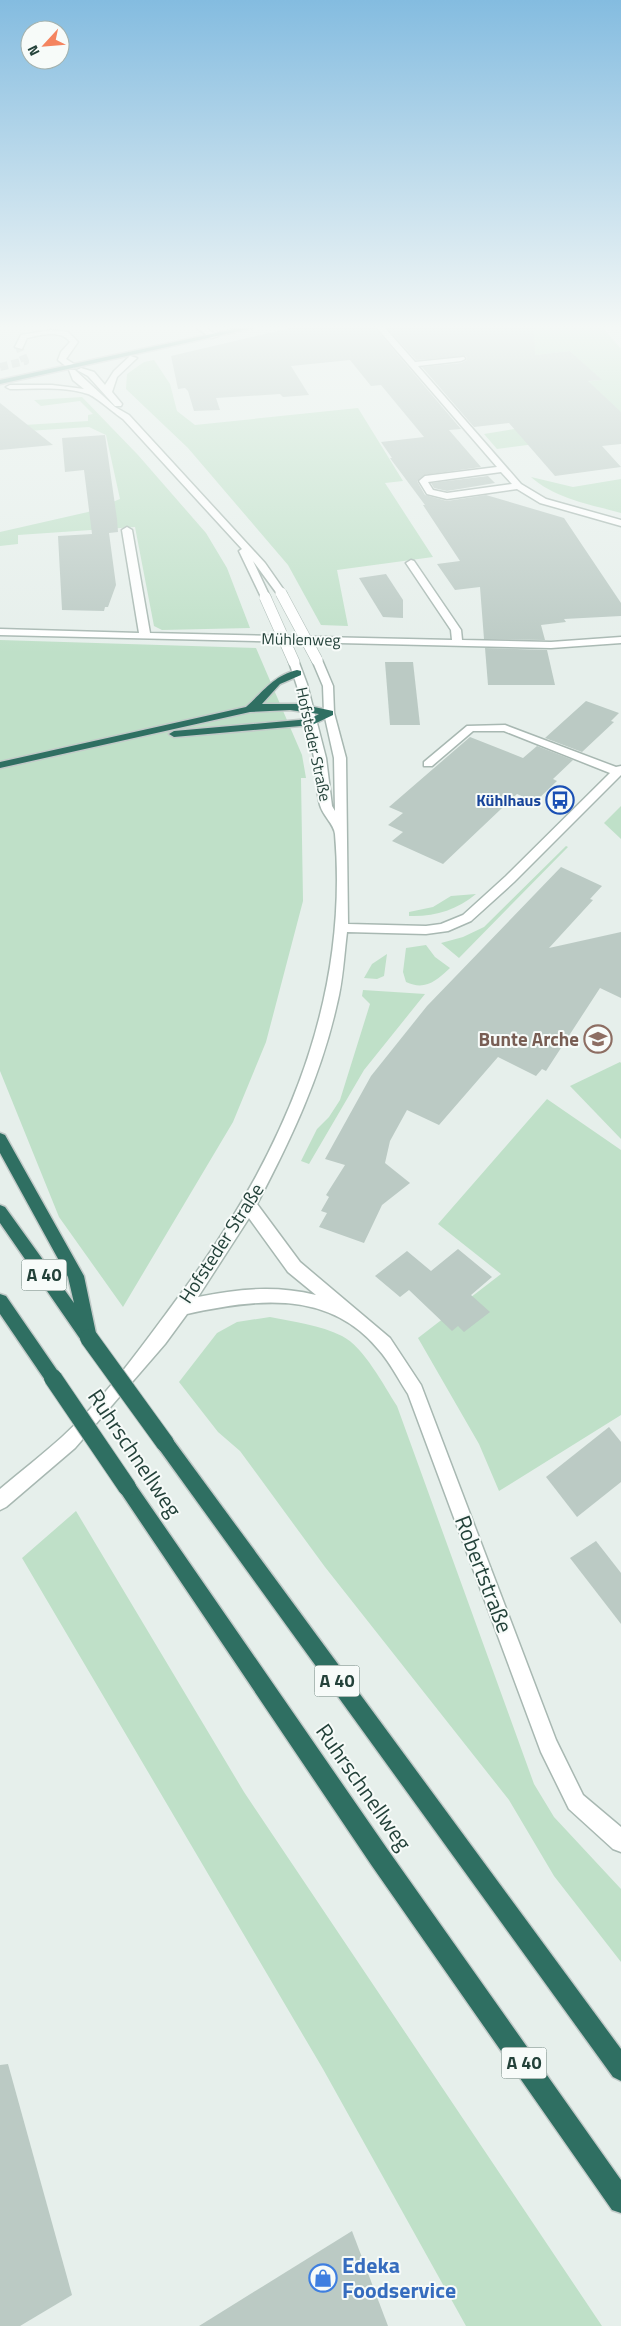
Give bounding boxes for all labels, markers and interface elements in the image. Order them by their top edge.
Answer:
north arrow [20,20,70,70]
text: N [21,42,44,60]
street label: Mühlenweg [261,626,341,652]
street label: Hofsteder Straße [290,685,338,803]
bus stop icon: Kühlhaus [545,785,575,815]
place label: Kühlhaus [476,788,541,812]
place label: Bunte Arche [478,1024,579,1053]
school or university icon: Bunte Arche [583,1024,613,1054]
street label: Hofsteder Straße [171,1177,270,1308]
road number: A 40 [22,1260,66,1290]
street label: Ruhrschnellweg [79,1382,191,1524]
street label: Robertstraße [446,1510,522,1638]
road number: A 40 [314,1665,360,1696]
street label: Ruhrschnellweg [308,1716,420,1858]
road number: A 40 [502,2048,546,2078]
place label: Edeka Foodservice [342,2248,456,2307]
shop icon: Edeka Foodservice [308,2263,338,2293]

